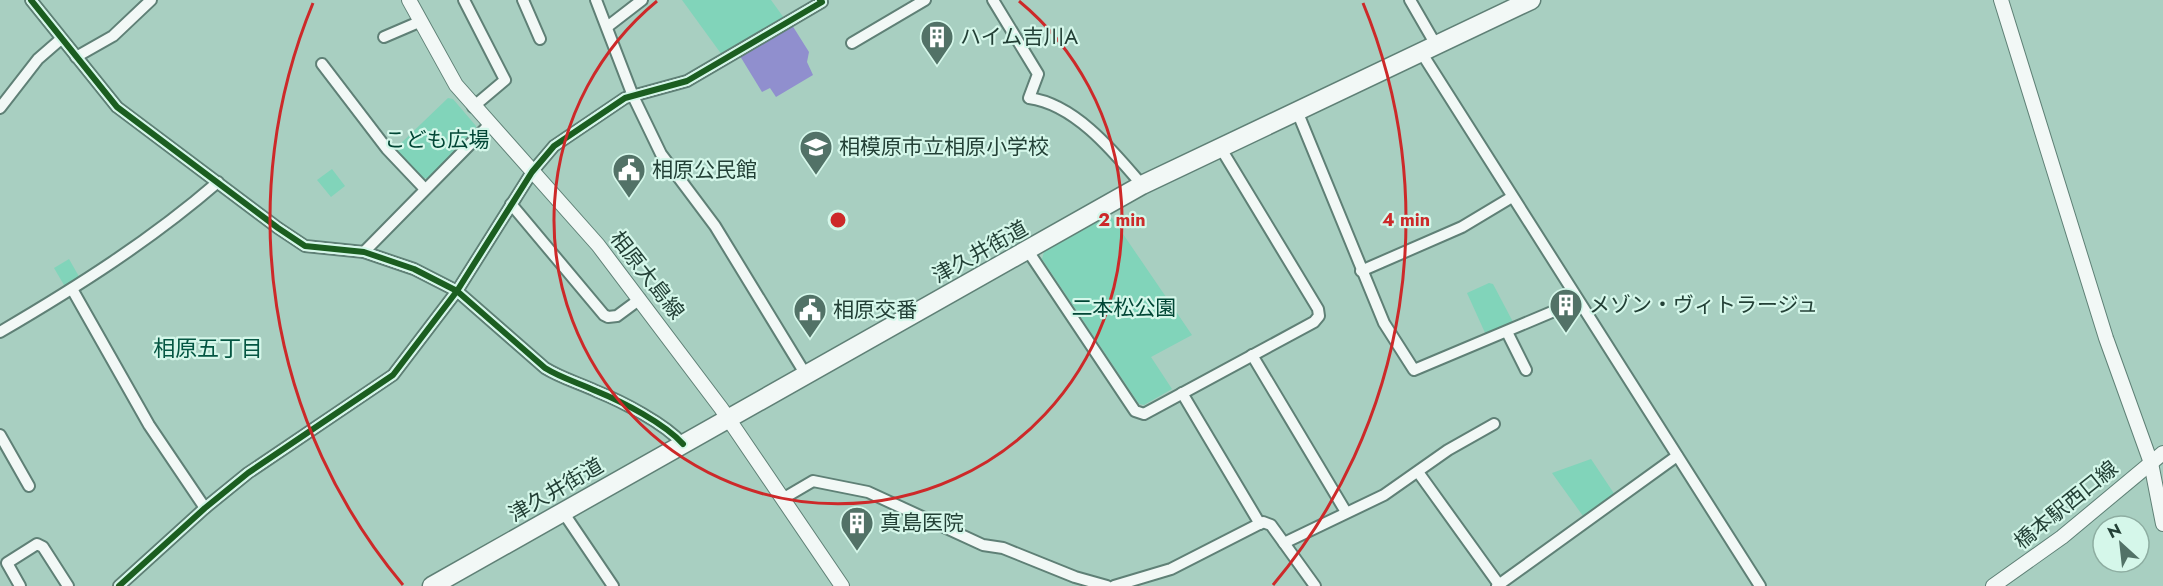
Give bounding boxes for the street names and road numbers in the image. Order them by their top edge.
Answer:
street label: 津久井街道 [927,213,1033,291]
street label: 相原大島線 [603,224,691,326]
street label: 津久井街道 [503,451,609,529]
street label: 橋本駅西口線 [2008,454,2124,556]

